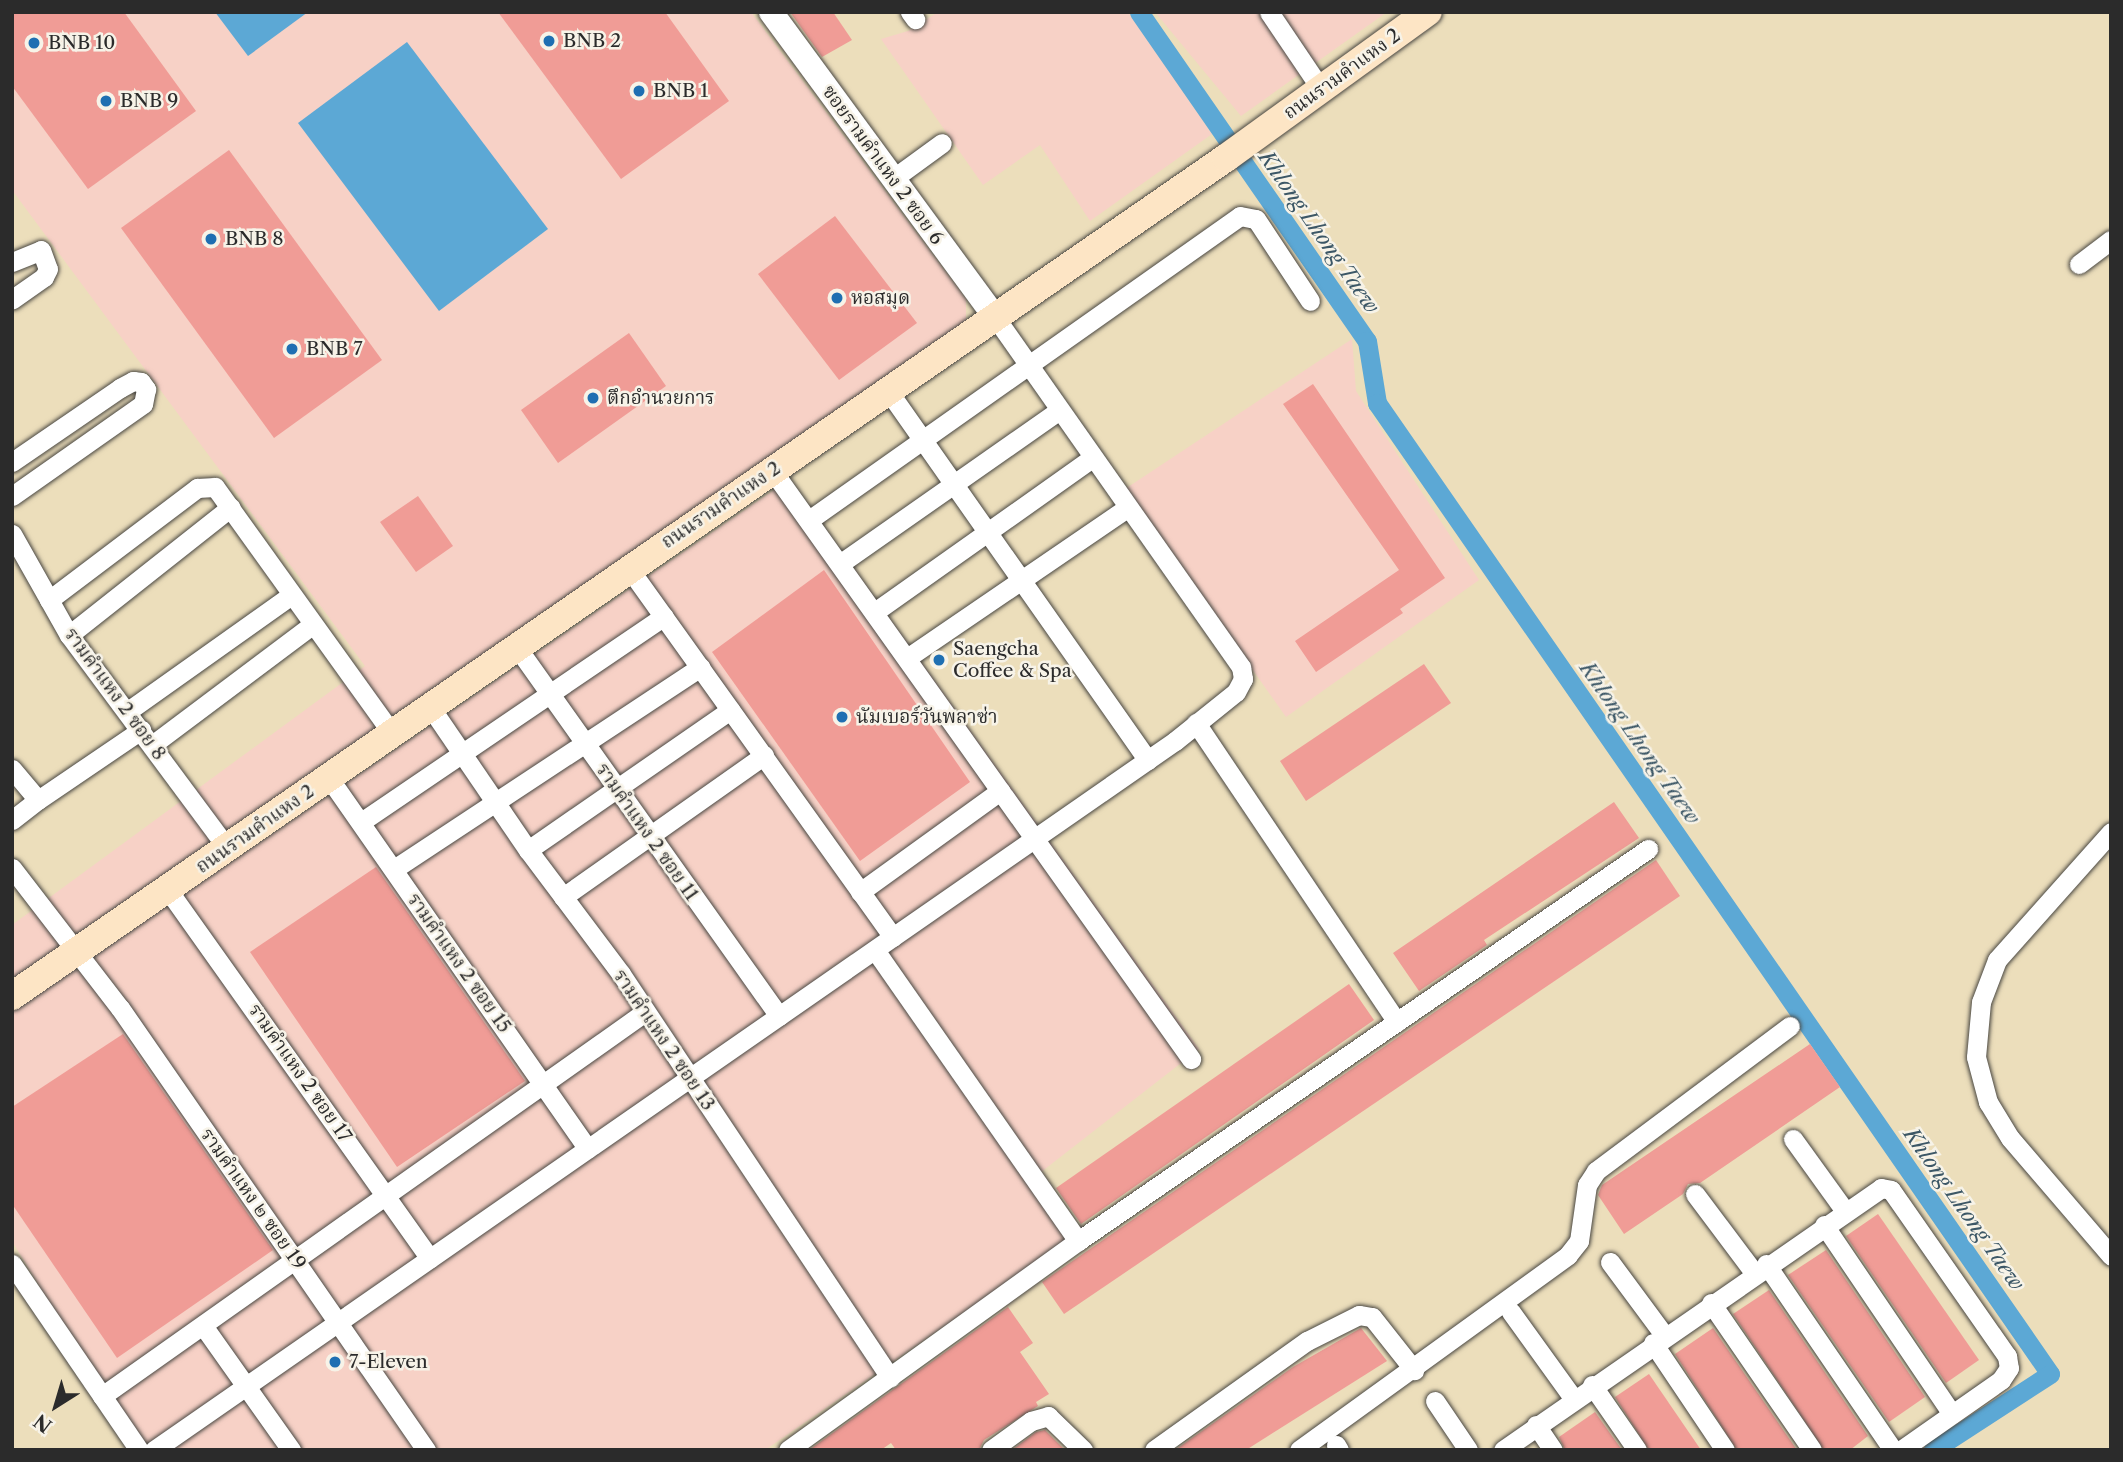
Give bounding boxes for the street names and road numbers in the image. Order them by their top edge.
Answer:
street label: ถนนรามคำแหง 2 [1279,24,1405,124]
street label: ซอยรามคำแหง 2 ซอย 6 [817,81,949,249]
street label: ถนนรามคำแหง 2 [657,457,785,553]
street label: รามคำแหง 2 ซอย 8 [59,624,171,764]
street label: รามคำแหง 2 ซอย 11 [591,759,703,905]
street label: ถนนรามคำแหง 2 [192,780,318,878]
street label: รามคำแหง 2 ซอย 15 [402,889,516,1037]
street label: รามคำแหง 2 ซอย 13 [608,965,720,1115]
street label: รามคำแหง 2 ซอย 17 [244,999,356,1147]
street label: รามคำแหง ๒ ซอย 19 [196,1124,310,1274]

